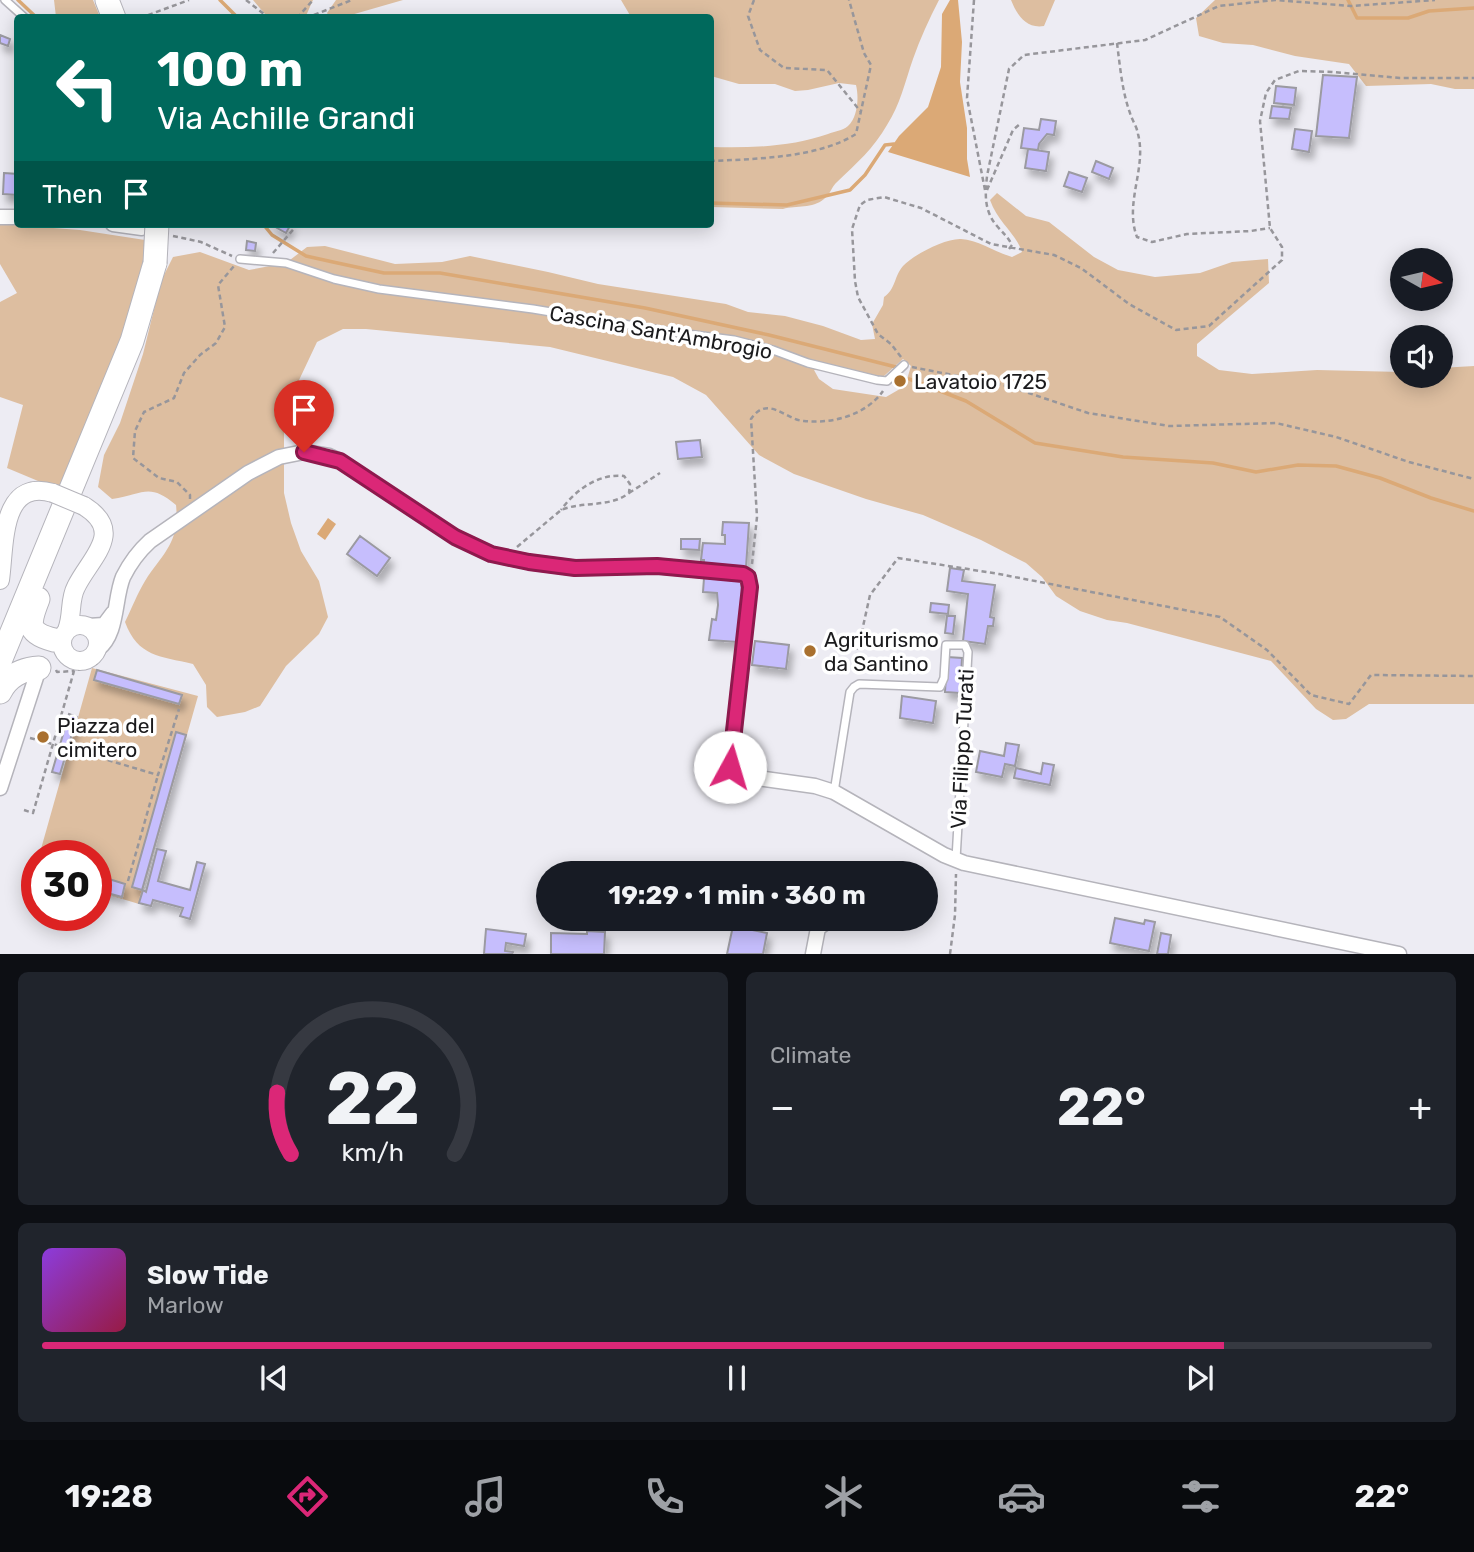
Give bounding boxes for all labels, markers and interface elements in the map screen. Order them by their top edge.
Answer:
text: 100 m [157,40,303,98]
icon: left [42,42,133,133]
text: Via Achille Grandi [157,99,415,137]
icon: arrive [117,175,155,213]
text: Then [42,179,103,210]
north arrow [1390,248,1452,312]
map controls [1390,248,1453,388]
street label: Cascina Sant'Ambrogio [548,300,774,364]
button: sound [1390,325,1453,388]
place label: Lavatoio 1725 [914,369,1047,394]
marker: Lavatoio 1725 [892,373,908,389]
pin [274,380,334,452]
icon: arrive [285,391,323,429]
place label: Agriturismo da Santino [824,627,939,676]
marker: Agriturismo da Santino [802,643,818,659]
street label: Via Filippo Turati [945,668,979,830]
place label: Piazza del cimitero [57,713,155,762]
marker: Piazza del cimitero [35,729,51,745]
position arrow [693,730,767,804]
speed limit sign: 30 [21,840,112,931]
text: 19:29 · 1 min · 360 m [608,880,866,911]
text: Climate [770,1041,851,1069]
text: 22 [326,1057,420,1143]
text: 22° [1057,1076,1146,1138]
text: − [770,1084,795,1130]
text: + [1408,1084,1432,1130]
text: km/h [342,1138,404,1167]
text: Slow Tide [147,1260,269,1291]
text: Marlow [147,1291,224,1319]
icon: previous [255,1359,293,1397]
icon: pause [718,1359,756,1397]
icon: next [1181,1359,1219,1397]
icon: directions [283,1472,332,1521]
icon: music [461,1472,510,1521]
icon: phone [640,1472,689,1521]
icon: climate [819,1472,868,1521]
icon: car [997,1472,1046,1521]
icon: filters [1176,1472,1225,1521]
text: 19:28 [65,1477,153,1515]
text: 22° [1354,1477,1409,1515]

